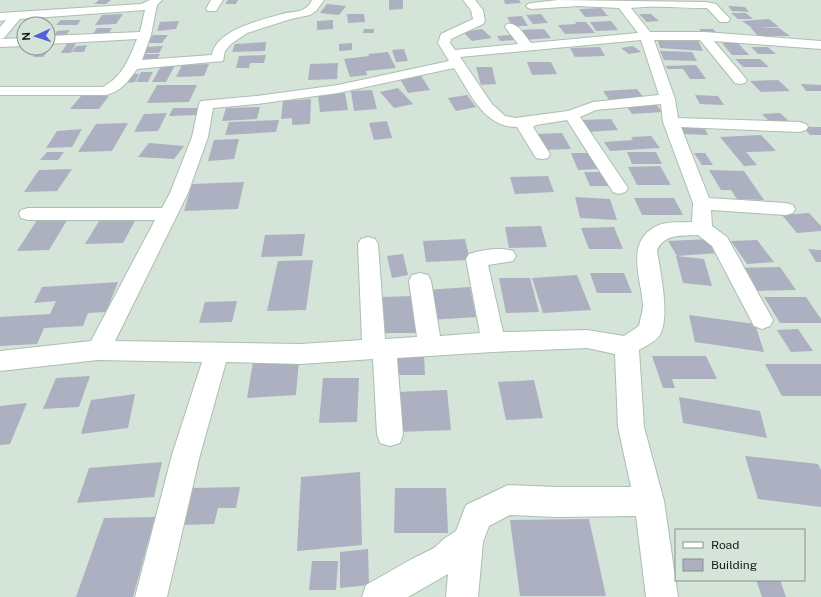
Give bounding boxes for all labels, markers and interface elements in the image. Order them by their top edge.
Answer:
north arrow [16,16,56,56]
text: N [20,32,32,41]
legend [675,529,805,581]
text: Road [711,538,739,552]
text: Building [711,558,757,572]

